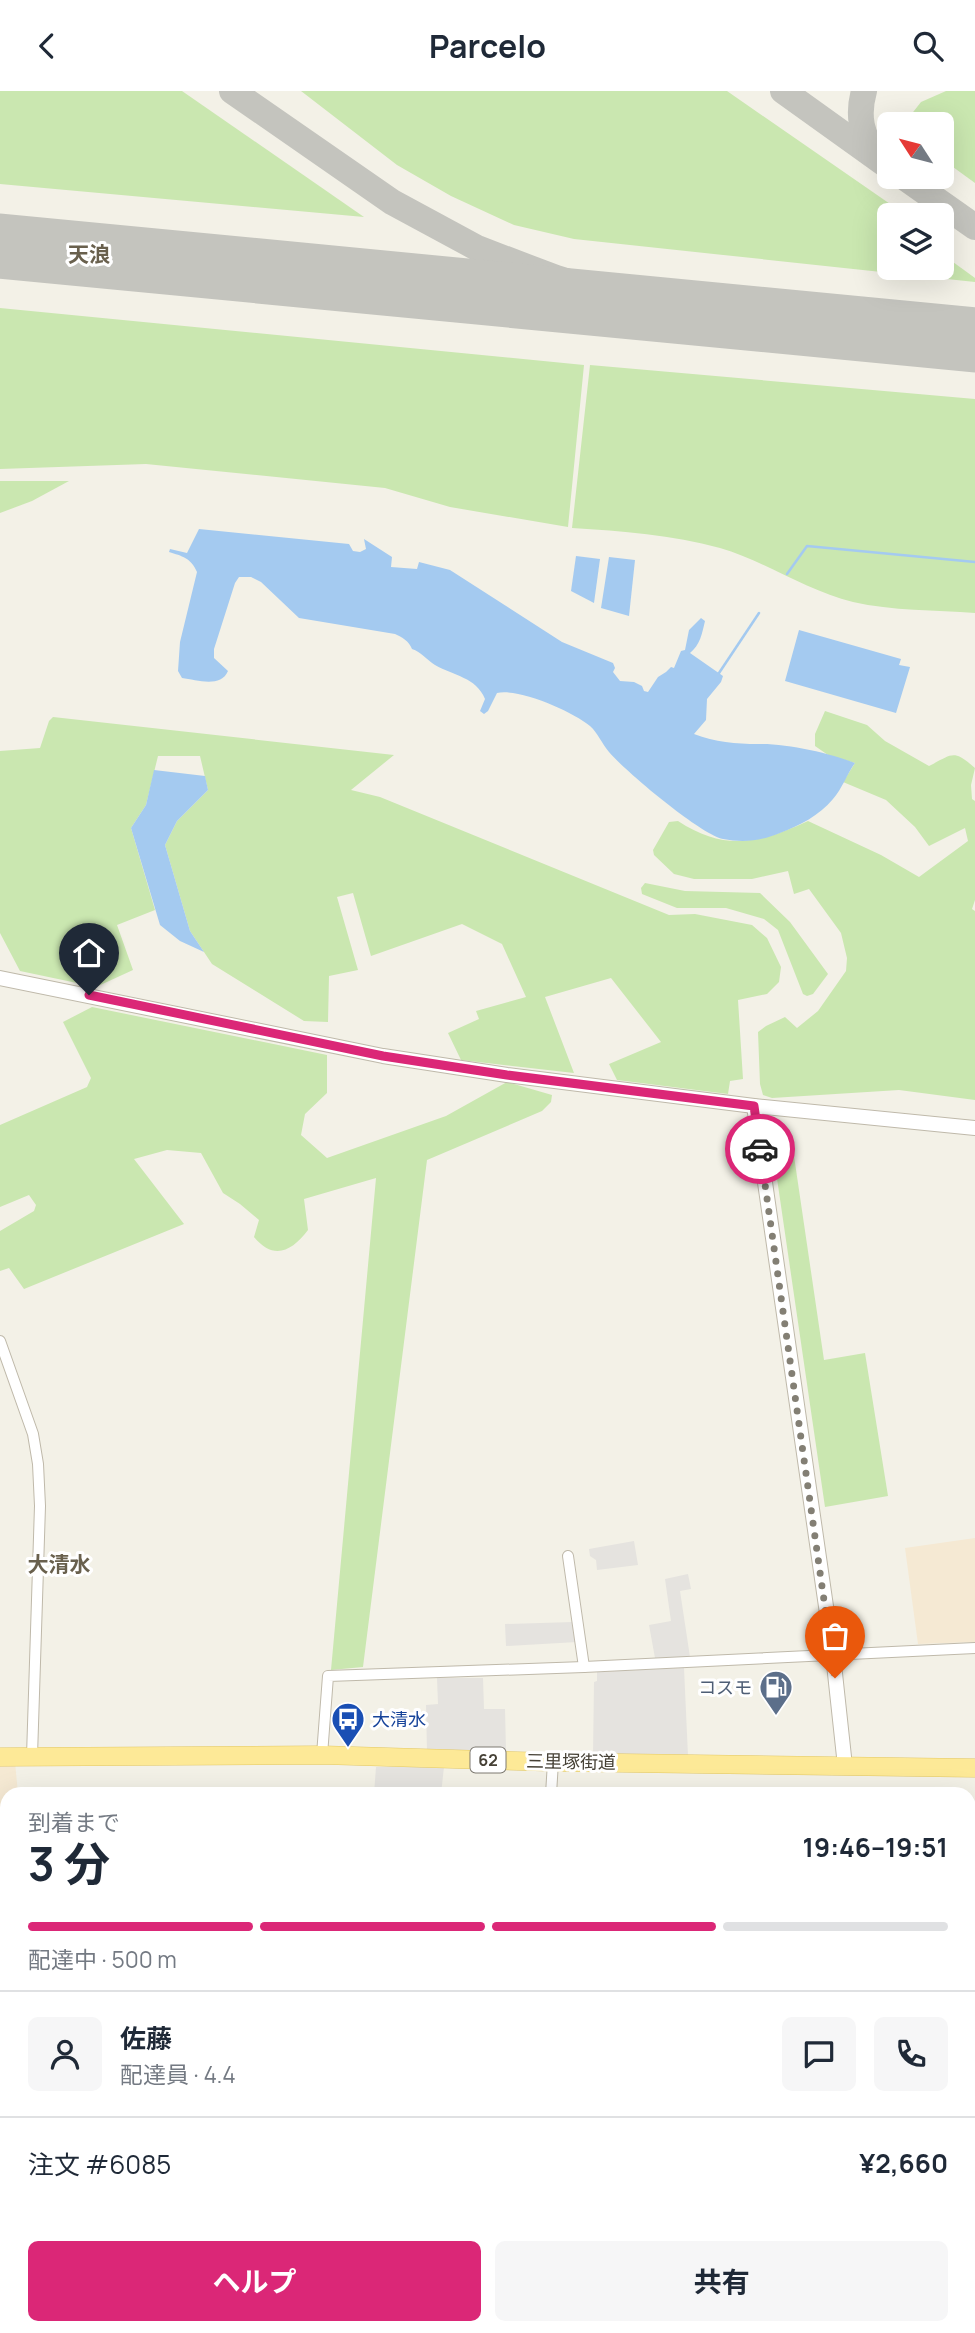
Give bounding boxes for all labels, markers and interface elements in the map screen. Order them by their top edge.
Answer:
text: Parcelo [429,24,546,68]
icon: back [28,27,66,65]
icon: search [909,27,947,65]
north arrow [877,112,954,189]
map controls [877,112,954,280]
button: layers [877,203,954,280]
district label: 天浪 [68,240,110,268]
pin [59,923,119,995]
icon: home [70,934,108,972]
courier [725,1114,795,1184]
icon: car [741,1130,779,1168]
district label: 大清水 [28,1550,91,1578]
pin [805,1606,865,1678]
icon: bag [816,1617,854,1655]
fuel station icon: コスモ [757,1668,795,1717]
place label: コスモ [698,1675,752,1699]
bus stop icon: 大清水 [329,1700,367,1749]
place label: 大清水 [372,1707,426,1731]
road number: 62 [470,1747,505,1772]
street label: 三里塚街道 [526,1748,616,1774]
text: 到着まで [28,1806,120,1838]
text: 19:46–19:51 [803,1829,948,1865]
text: 3 分 [28,1832,110,1895]
text: 配達中 · 500 m [28,1943,177,1975]
button: person [28,2017,102,2091]
button: chat [782,2017,856,2091]
button: phone [874,2017,948,2091]
text: 佐藤 [120,2020,172,2056]
text: 配達員 · 4.4 [120,2058,236,2090]
text: ¥2,660 [859,2145,948,2181]
text: 注文 #6085 [28,2146,171,2182]
button: ヘルプ [28,2241,481,2321]
button: 共有 [495,2241,948,2321]

